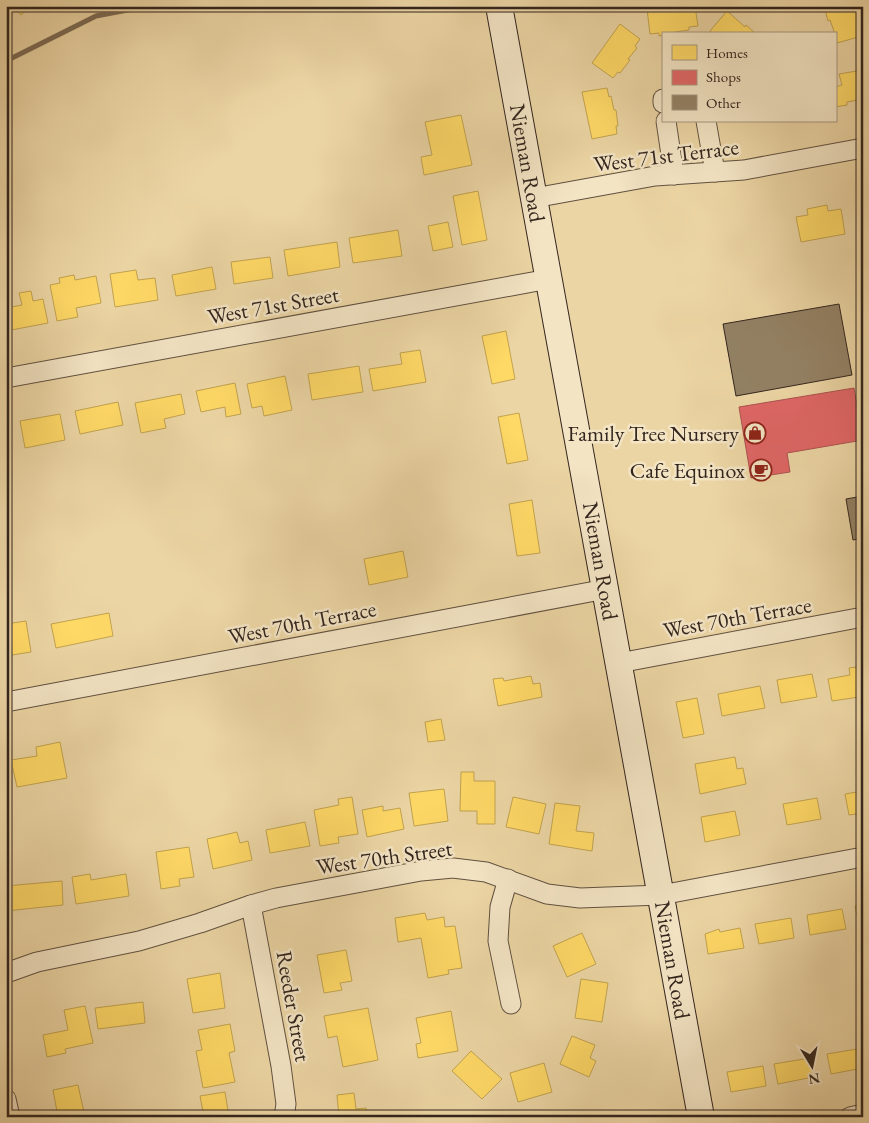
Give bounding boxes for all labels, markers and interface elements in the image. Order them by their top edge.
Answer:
legend [662,32,836,122]
text: Homes [706,43,748,62]
text: Shops [706,67,741,86]
text: Other [706,93,741,112]
street label: Nieman Road [503,102,552,225]
street label: West 71st Terrace [592,132,741,179]
street label: West 71st Street [205,280,341,331]
place label: Family Tree Nursery [568,419,739,448]
shop icon: Family Tree Nursery [743,421,767,445]
place label: Cafe Equinox [630,456,746,485]
cafe icon: Cafe Equinox [749,458,773,482]
street label: Nieman Road [576,500,625,623]
street label: West 70th Terrace [661,590,814,645]
street label: West 70th Terrace [226,594,379,651]
street label: West 70th Street [314,834,454,881]
street label: Nieman Road [648,899,697,1022]
street label: Reeder Street [269,948,318,1064]
north arrow [786,1040,836,1090]
text: N [806,1069,821,1089]

